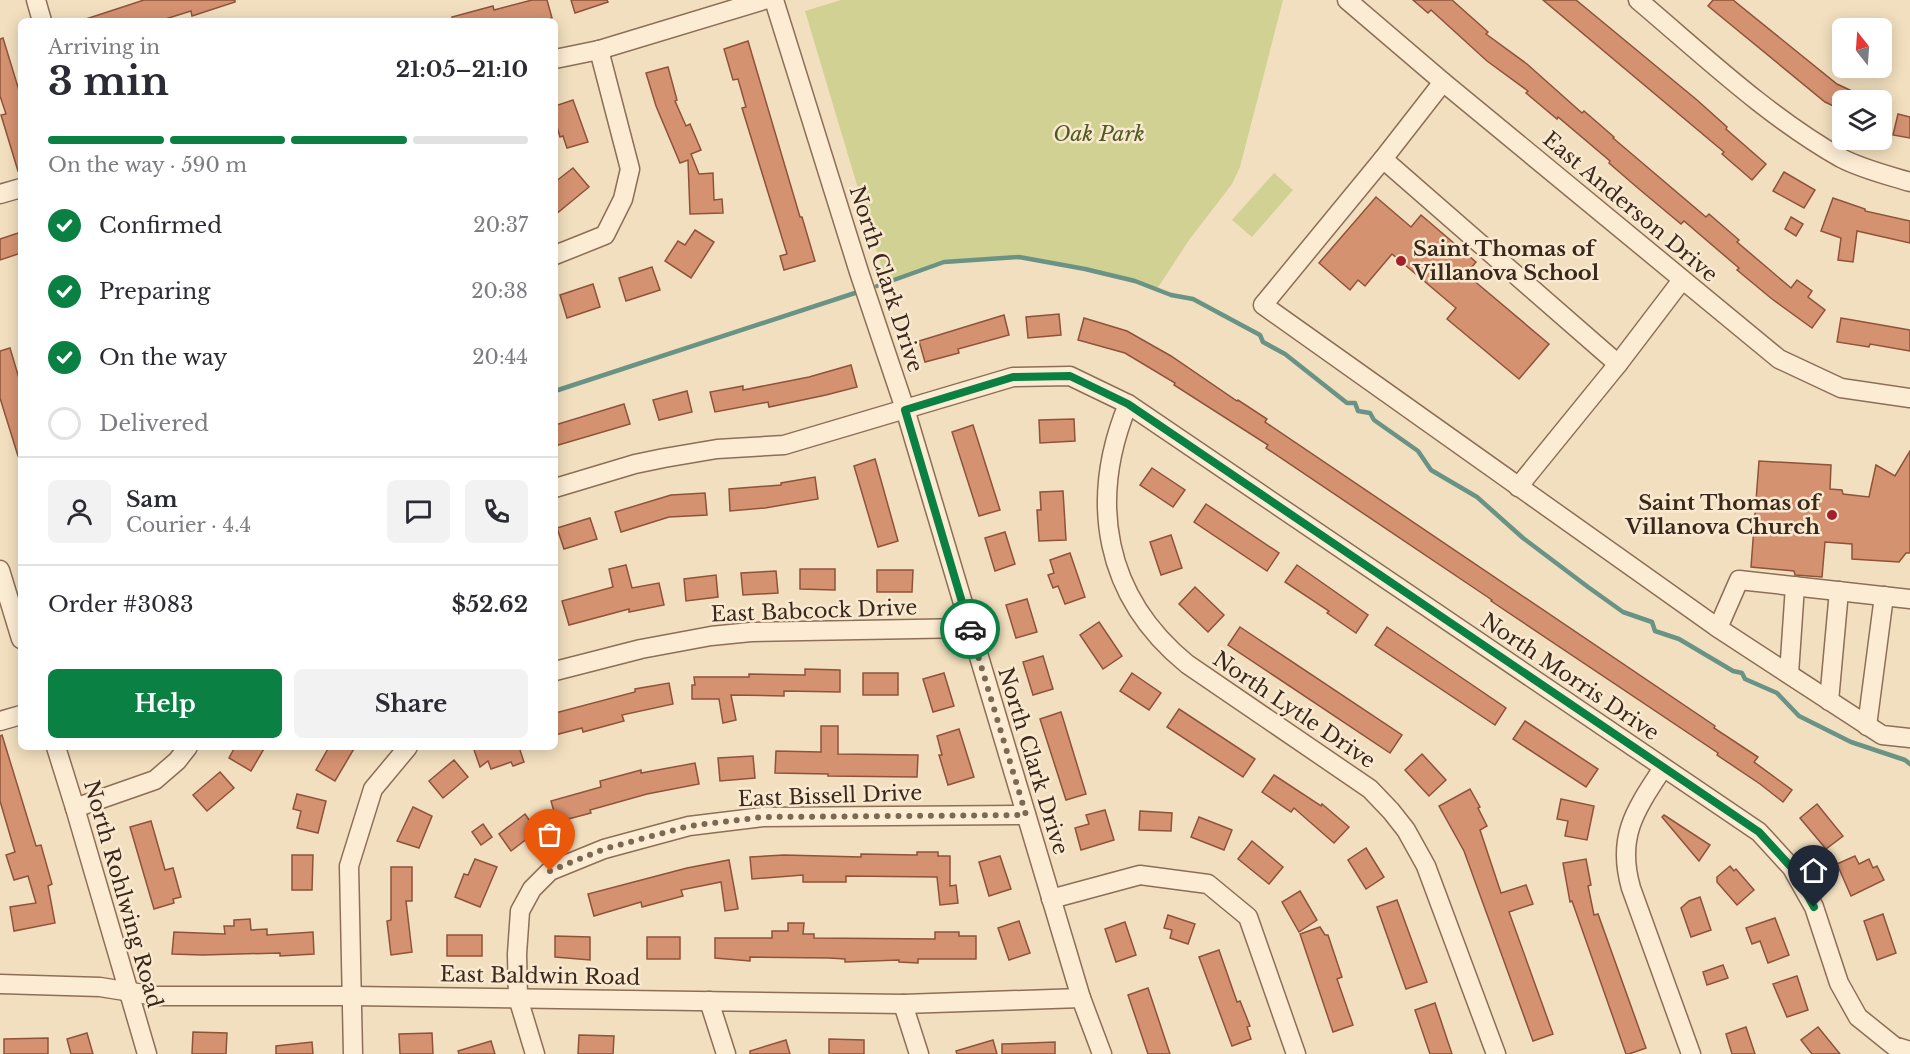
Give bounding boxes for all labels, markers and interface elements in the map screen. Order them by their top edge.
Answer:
north arrow [1832,18,1892,78]
map controls [1832,18,1892,150]
text: Arriving in [48,35,160,59]
text: 21:05–21:10 [396,56,528,83]
text: 3 min [48,57,169,106]
button: layers [1832,90,1892,150]
park label: Oak Park [1053,121,1145,147]
street label: East Anderson Drive [1537,126,1723,288]
text: On the way · 590 m [48,153,247,177]
street label: North Clark Drive [844,183,928,375]
icon: check [48,209,81,242]
text: Confirmed [99,212,222,239]
text: 20:37 [473,213,528,237]
place label: Saint Thomas of Villanova School [1412,236,1600,286]
marker: Saint Thomas of Villanova School [1394,254,1408,268]
icon: check [48,275,81,308]
text: Preparing [99,278,210,305]
text: 20:38 [471,279,528,303]
icon: check [48,341,81,374]
text: On the way [99,344,227,371]
text: 20:44 [472,345,528,369]
text: Delivered [99,410,209,437]
button: person [48,480,111,543]
button: chat [387,480,450,543]
button: phone [465,480,528,543]
text: Sam [126,486,178,513]
place label: Saint Thomas of Villanova Church [1624,490,1823,540]
marker: Saint Thomas of Villanova Church [1825,508,1839,522]
text: Courier · 4.4 [126,513,251,537]
text: Order #3083 [48,591,194,618]
text: $52.62 [452,591,528,618]
street label: East Babcock Drive [710,594,918,628]
courier [940,599,1000,659]
street label: North Morris Drive [1476,608,1664,746]
icon: car [954,613,987,646]
street label: North Lytle Drive [1208,646,1380,774]
street label: North Clark Drive [992,664,1074,858]
button: Help [48,669,282,738]
button: Share [294,669,528,738]
street label: North Rohlwing Road [78,777,168,1011]
street label: East Bissell Drive [737,780,923,812]
pin [524,809,575,871]
icon: bag [533,818,566,851]
pin [1788,845,1839,907]
icon: home [1797,854,1830,887]
street label: East Baldwin Road [440,961,640,991]

